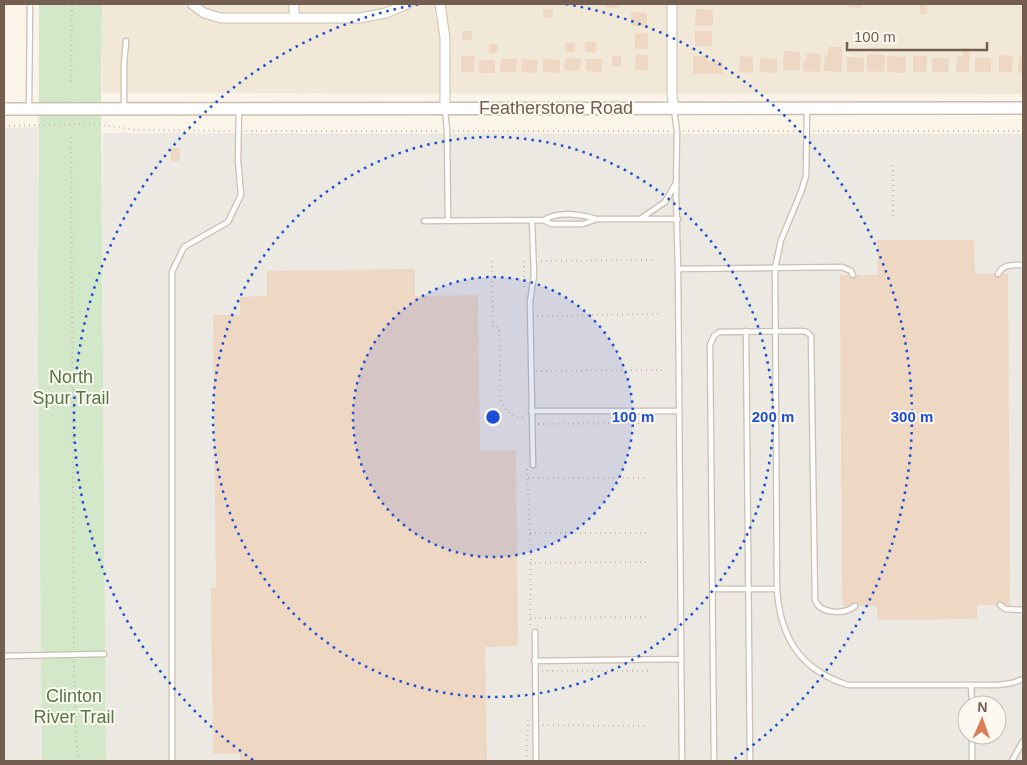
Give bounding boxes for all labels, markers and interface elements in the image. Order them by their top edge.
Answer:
scale bar [847,20,987,52]
text: 100 m [854,28,896,45]
street label: Featherstone Road [479,98,633,118]
park label: North Spur Trail [32,367,110,408]
centre of rings [484,408,502,426]
text: 100 m [612,408,654,425]
text: 200 m [752,408,794,425]
text: 300 m [891,408,933,425]
park label: Clinton River Trail [33,686,115,727]
north arrow [957,695,1007,745]
text: N [977,699,988,715]

